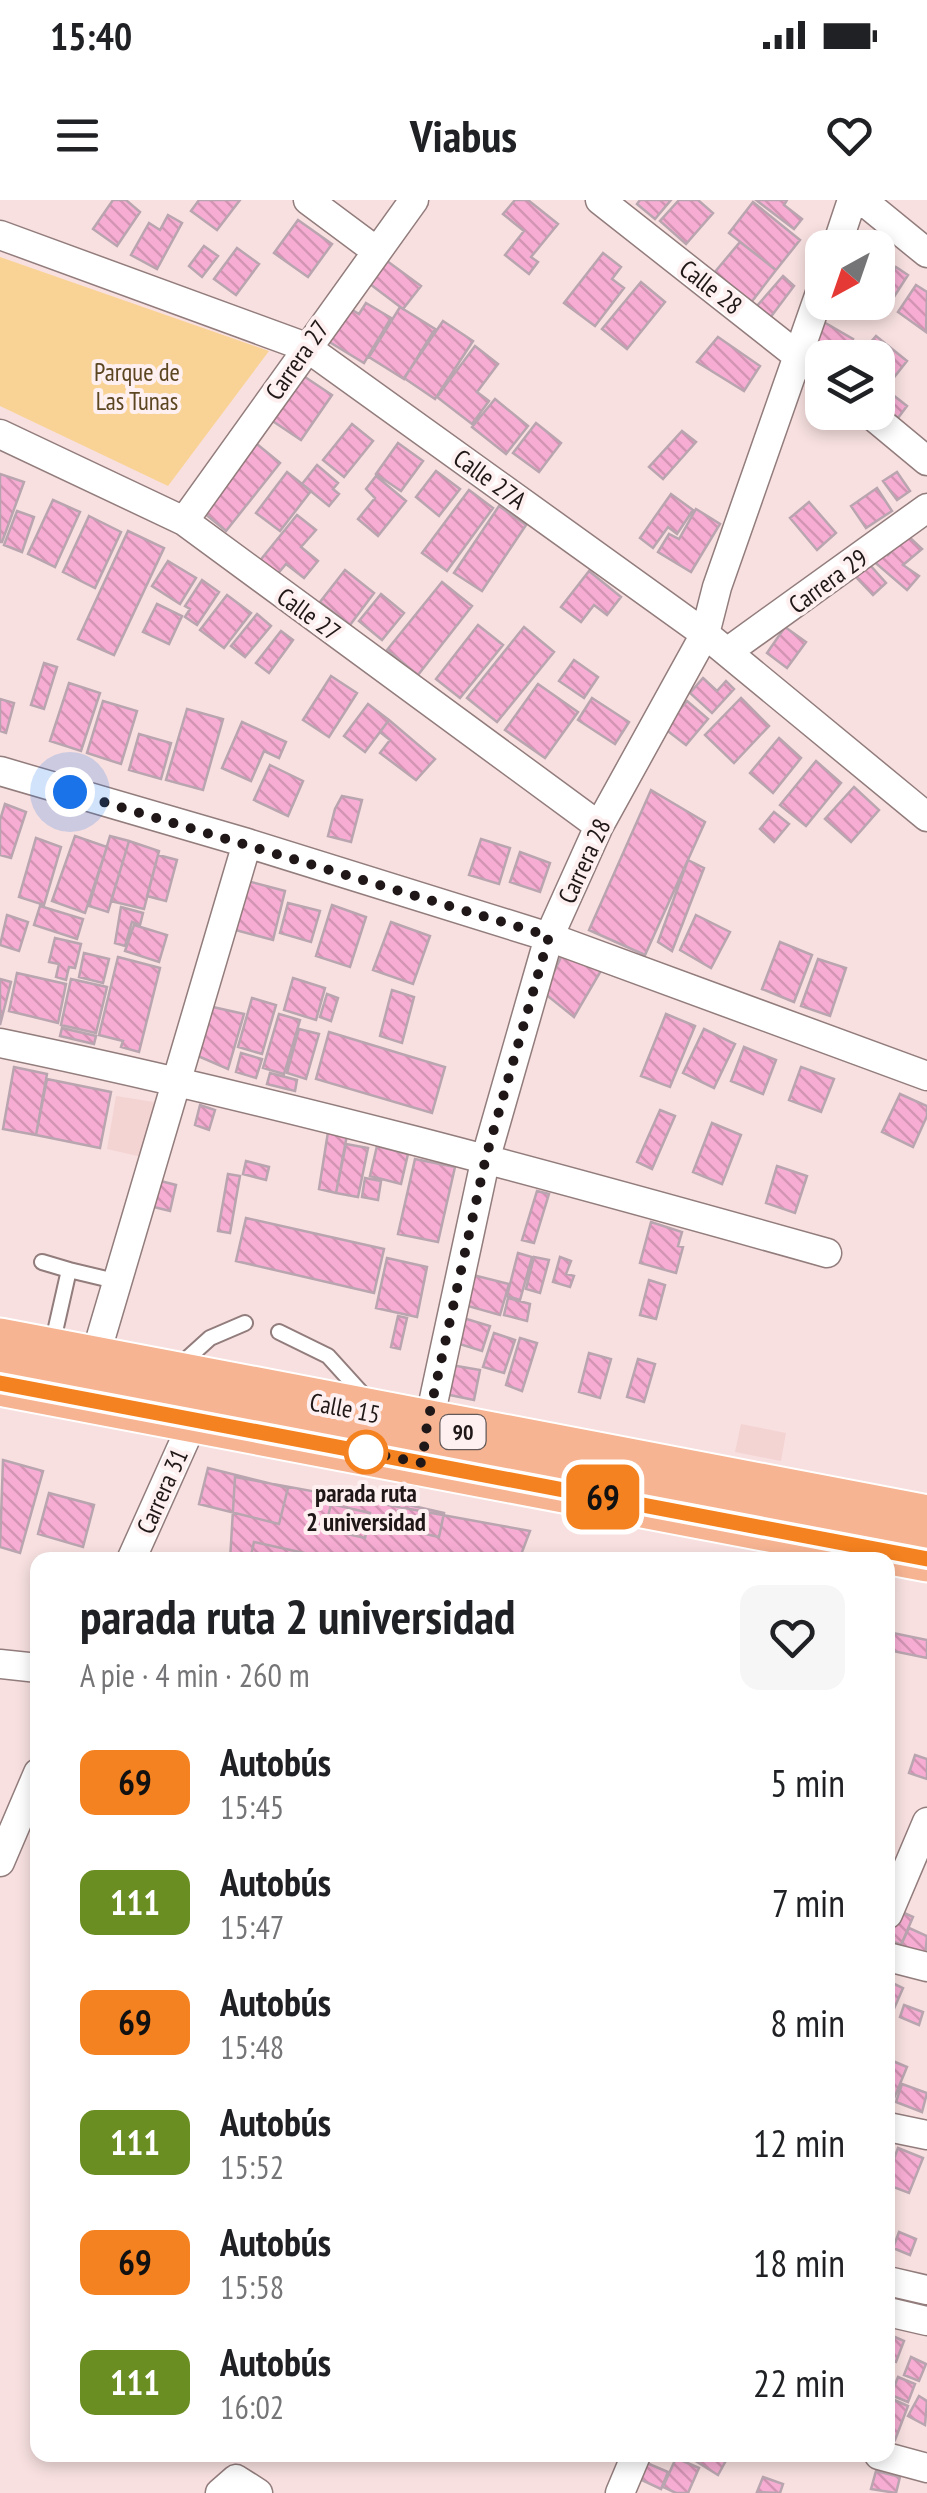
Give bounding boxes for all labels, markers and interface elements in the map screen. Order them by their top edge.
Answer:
text: 15:40 [50,11,132,60]
text: Viabus [410,106,517,164]
icon: menu [50,108,105,163]
icon: heart [822,108,877,163]
north arrow [805,230,895,320]
map controls [805,230,895,430]
street label: Calle 28 [673,253,749,321]
street label: Carrera 27 [258,314,336,406]
button: layers [805,340,895,430]
park label: Parque de Las Tunas [94,356,180,417]
street label: Calle 27A [447,442,533,516]
street label: Carrera 29 [782,542,874,620]
street label: Calle 27 [271,580,347,648]
your location [45,767,95,817]
street label: Carrera 28 [551,814,617,908]
street label: Calle 15 [307,1386,383,1430]
road number: 90 [440,1415,486,1449]
marker: parada ruta 2 universidad [345,1431,387,1473]
street label: Carrera 31 [129,1443,195,1539]
line badge: 69 [558,1464,648,1530]
text: 69 [586,1474,620,1520]
place label: parada ruta 2 universidad [306,1477,426,1538]
text: parada ruta 2 universidad [80,1585,515,1647]
button: heart [740,1585,845,1690]
text: A pie · 4 min · 260 m [80,1654,310,1696]
text: Autobús [220,1737,331,1786]
text: 5 min [770,1758,845,1807]
text: 69 [118,1759,152,1805]
text: 15:45 [220,1786,284,1828]
text: Autobús [220,1857,331,1906]
text: 7 min [772,1878,845,1927]
text: 111 [110,1879,160,1925]
text: 15:47 [220,1906,284,1948]
text: Autobús [220,1977,331,2026]
text: 8 min [770,1998,845,2047]
text: 69 [118,1999,152,2045]
text: 15:48 [220,2026,284,2068]
text: Autobús [220,2097,331,2146]
text: 12 min [753,2118,845,2167]
text: 111 [110,2119,160,2165]
text: 15:52 [220,2146,284,2188]
text: Autobús [220,2217,331,2266]
text: 18 min [753,2238,845,2287]
text: 69 [118,2239,152,2285]
text: 15:58 [220,2266,284,2308]
text: Autobús [220,2337,331,2386]
text: 22 min [753,2358,845,2407]
text: 111 [110,2359,160,2405]
text: 16:02 [220,2386,284,2428]

